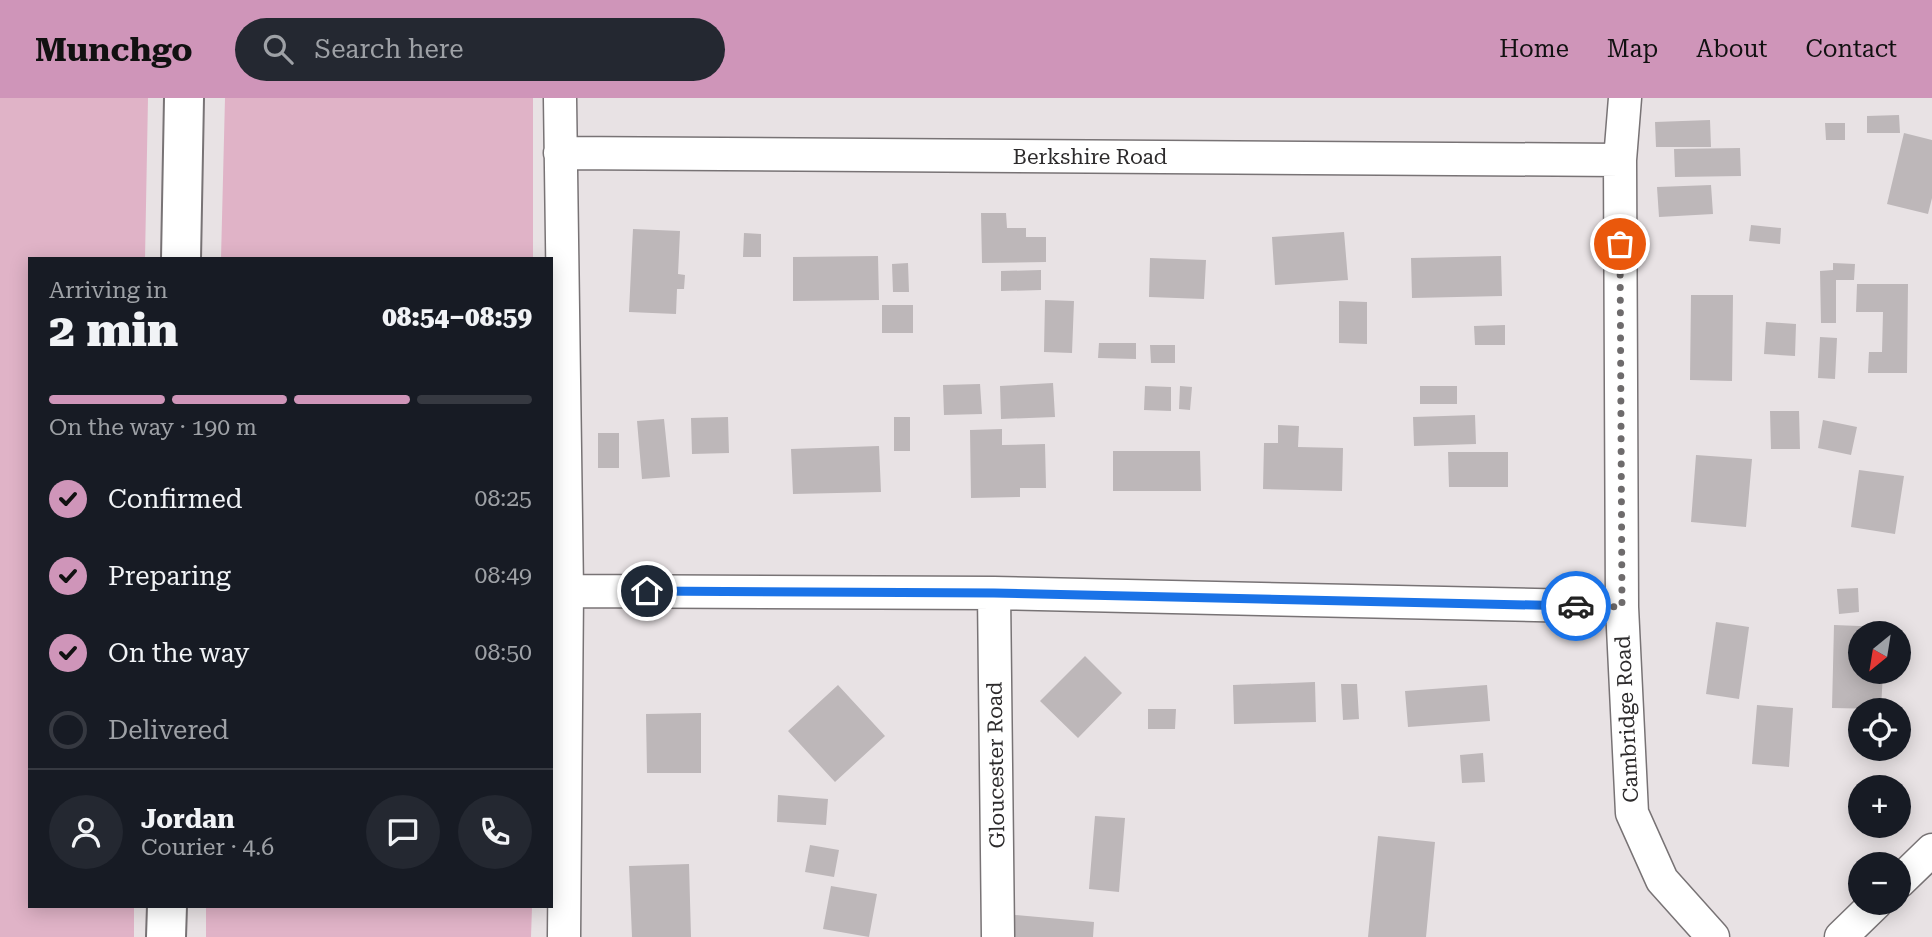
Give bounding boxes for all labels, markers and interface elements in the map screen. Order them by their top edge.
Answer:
search box [235,18,725,81]
text: Munchgo [35,30,193,69]
icon: search [259,30,297,68]
text: Search here [315,34,464,64]
text: Home [1499,35,1569,63]
text: Map [1607,35,1658,63]
text: About [1696,35,1767,63]
text: Contact [1805,35,1897,63]
street label: Berkshire Road [1013,145,1168,169]
pin [1590,214,1650,274]
icon: bag [1601,225,1639,263]
text: Arriving in [49,277,168,304]
text: 08:54–08:59 [382,302,532,332]
text: 2 min [49,303,178,357]
text: On the way · 190 m [49,414,257,441]
icon: check [49,480,87,518]
text: Confirmed [108,484,243,514]
text: 08:25 [475,485,532,512]
icon: check [49,557,87,595]
text: Preparing [108,561,231,591]
pin [617,561,677,621]
text: 08:49 [475,562,532,589]
courier [1541,571,1611,641]
icon: home [628,572,666,610]
icon: car [1557,587,1595,625]
north arrow [1848,621,1911,684]
map controls [1848,621,1911,915]
icon: check [49,634,87,672]
street label: Cambridge Road [1611,634,1643,803]
text: On the way [108,638,249,668]
text: 08:50 [475,639,532,666]
street label: Gloucester Road [983,681,1009,849]
button: locate [1848,698,1911,761]
text: Delivered [108,715,229,745]
button: + [1848,775,1911,838]
button: person [49,795,123,869]
button: chat [366,795,440,869]
button: phone [458,795,532,869]
text: Jordan [141,804,235,834]
text: Courier · 4.6 [141,834,274,861]
button: − [1848,852,1911,915]

